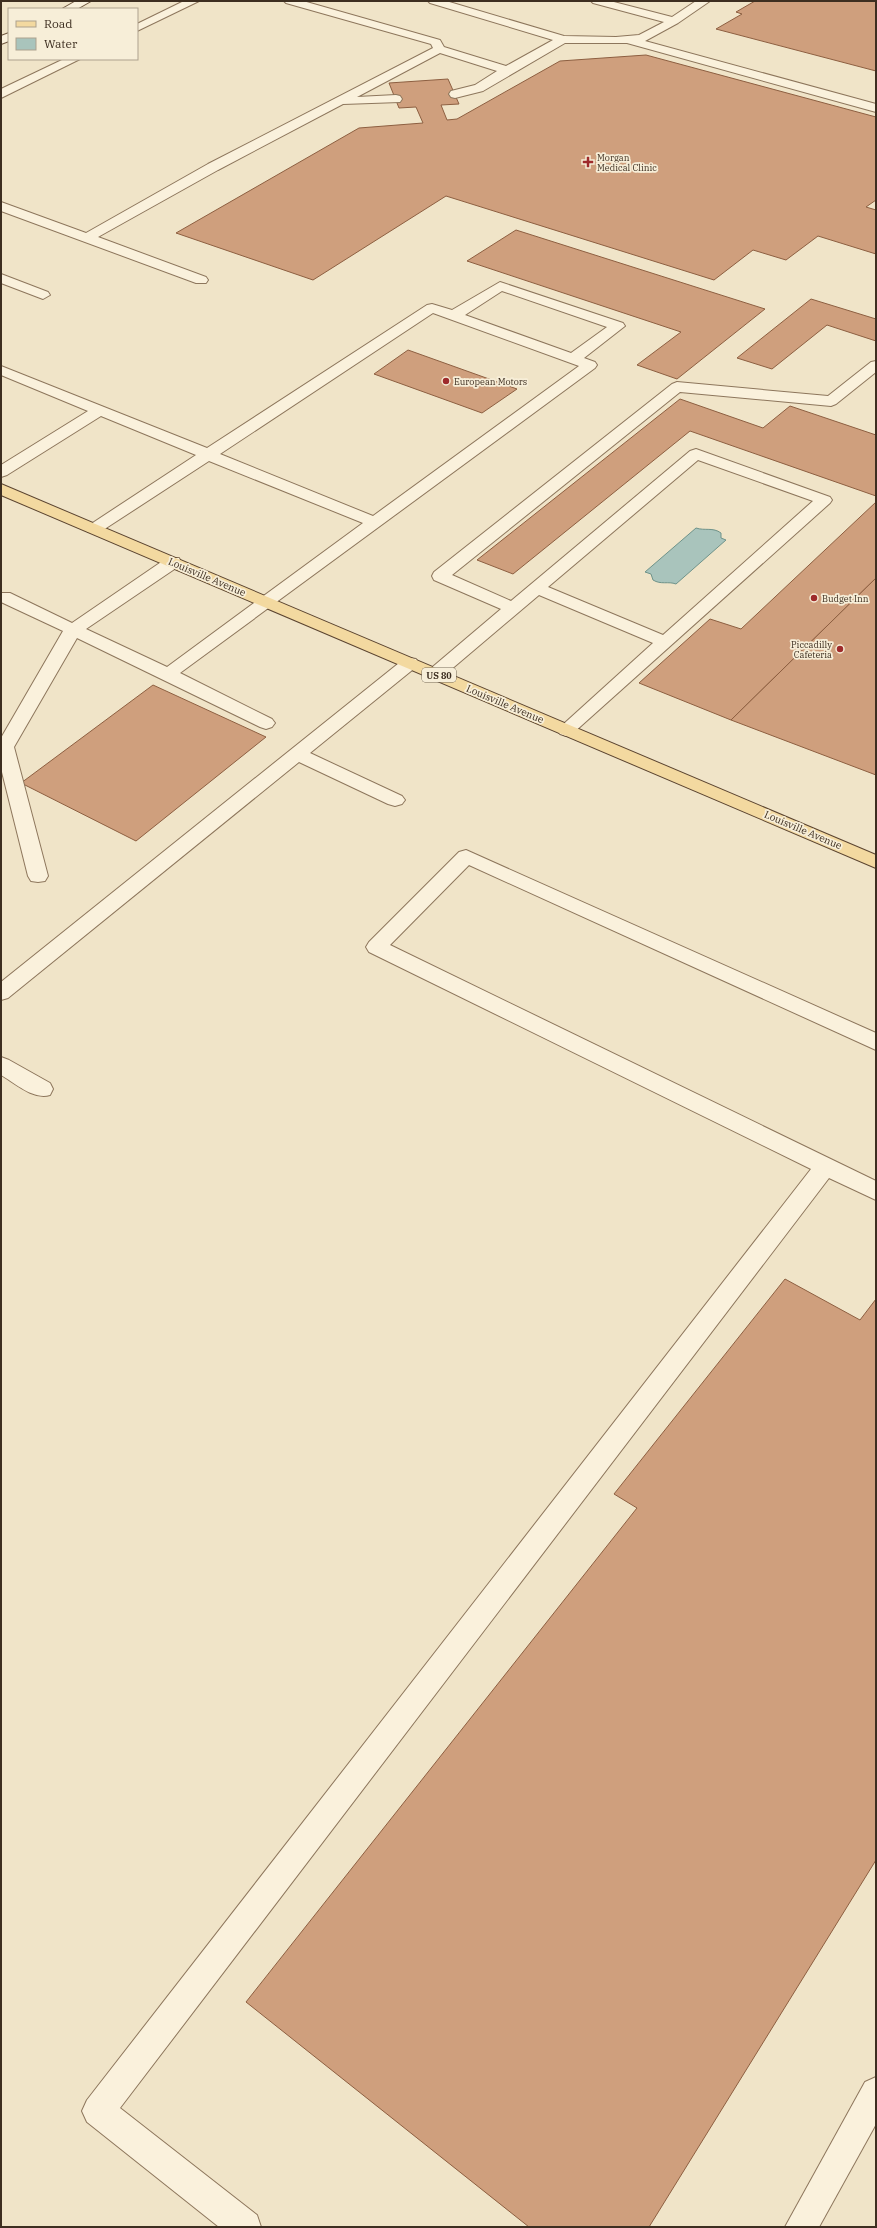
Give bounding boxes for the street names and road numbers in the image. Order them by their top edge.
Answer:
street label: Louisville Avenue [166,555,248,599]
road number: US 80 [422,668,456,682]
street label: Louisville Avenue [464,682,546,726]
street label: Louisville Avenue [762,808,844,852]

